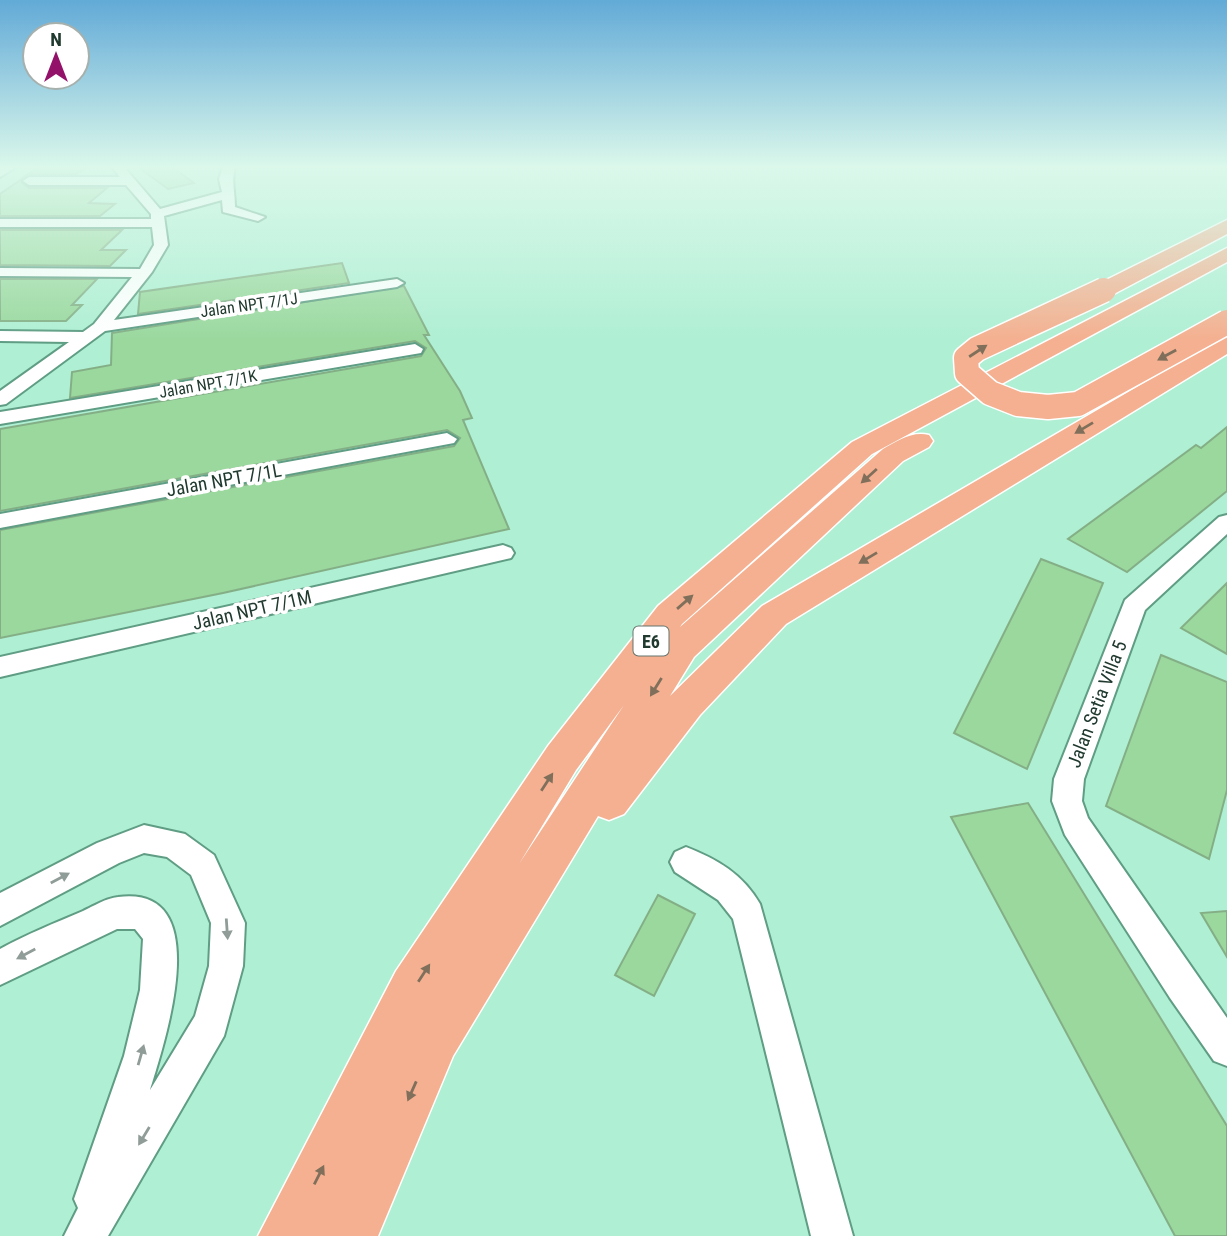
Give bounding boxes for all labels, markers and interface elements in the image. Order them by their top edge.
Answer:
north arrow [21,21,91,91]
text: N [50,28,62,51]
street label: Jalan NPT 7/1J [199,289,299,321]
one-way arrow [968,344,988,357]
one-way arrow [1157,349,1177,360]
street label: Jalan NPT 7/1K [158,366,259,402]
one-way arrow [1074,422,1093,434]
street label: Jalan NPT 7/1L [165,459,283,501]
one-way arrow [860,468,878,484]
one-way arrow [858,552,877,565]
street label: Jalan NPT 7/1M [190,585,314,635]
one-way arrow [677,595,694,610]
road number: E6 [634,626,668,656]
street label: Jalan Setia Villa 5 [1062,637,1132,771]
one-way arrow [650,677,663,696]
one-way arrow [540,773,554,791]
one-way arrow [51,873,71,885]
one-way arrow [222,918,233,940]
one-way arrow [16,948,35,960]
one-way arrow [417,964,430,983]
one-way arrow [137,1044,147,1065]
one-way arrow [406,1080,417,1101]
one-way arrow [138,1126,150,1145]
one-way arrow [313,1165,325,1185]

